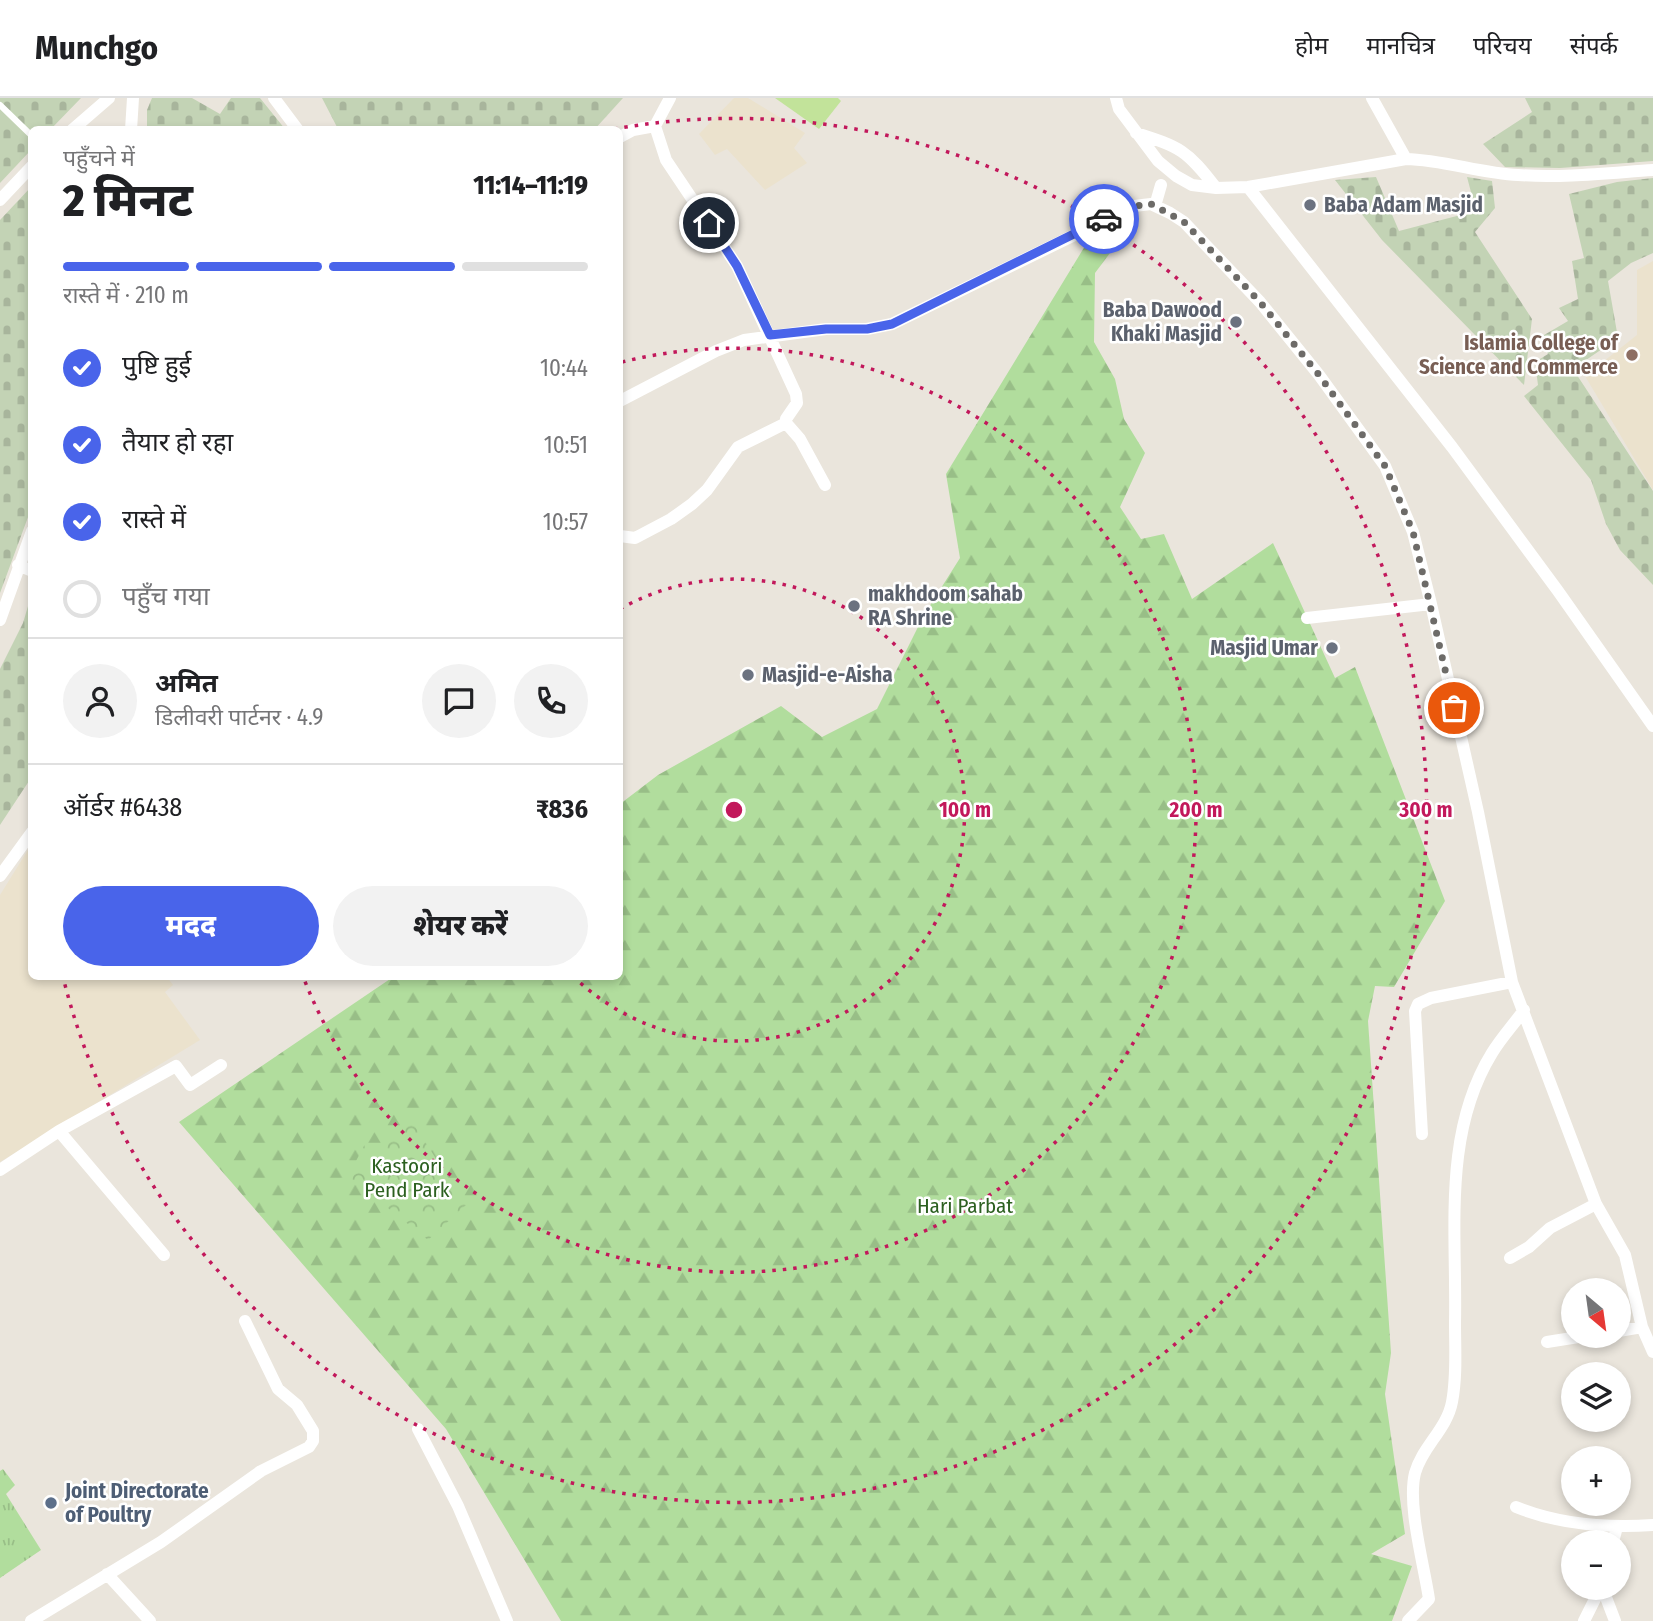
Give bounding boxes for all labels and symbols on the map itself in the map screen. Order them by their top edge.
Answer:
courier [1069,184,1139,254]
place label: Baba Adam Masjid [1324,192,1483,218]
pin [679,193,739,253]
marker: Baba Adam Masjid [1302,197,1318,213]
place label: Baba Dawood Khaki Masjid [1103,297,1222,347]
marker: Baba Dawood Khaki Masjid [1228,314,1244,330]
place label: Islamia College of Science and Commerce [1419,330,1620,380]
marker: Islamia College of Science and Commerce [1624,347,1640,363]
place label: makhdoom sahab RA Shrine [868,581,1023,631]
marker: makhdoom sahab RA Shrine [846,598,862,614]
place label: Masjid Umar [1210,635,1318,661]
marker: Masjid Umar [1324,640,1340,656]
place label: Masjid-e-Aisha [762,662,893,688]
marker: Masjid-e-Aisha [740,667,756,683]
pin [1424,678,1484,738]
text: 100 m [939,797,991,823]
text: 200 m [1168,797,1223,823]
text: 300 m [1398,797,1453,823]
centre of rings [722,798,746,822]
park label: Kastoori Pend Park [364,1153,450,1203]
park label: Hari Parbat [917,1193,1013,1219]
north arrow [1561,1278,1631,1348]
place label: Joint Directorate of Poultry [64,1478,209,1528]
marker: Joint Directorate of Poultry [43,1495,59,1511]

